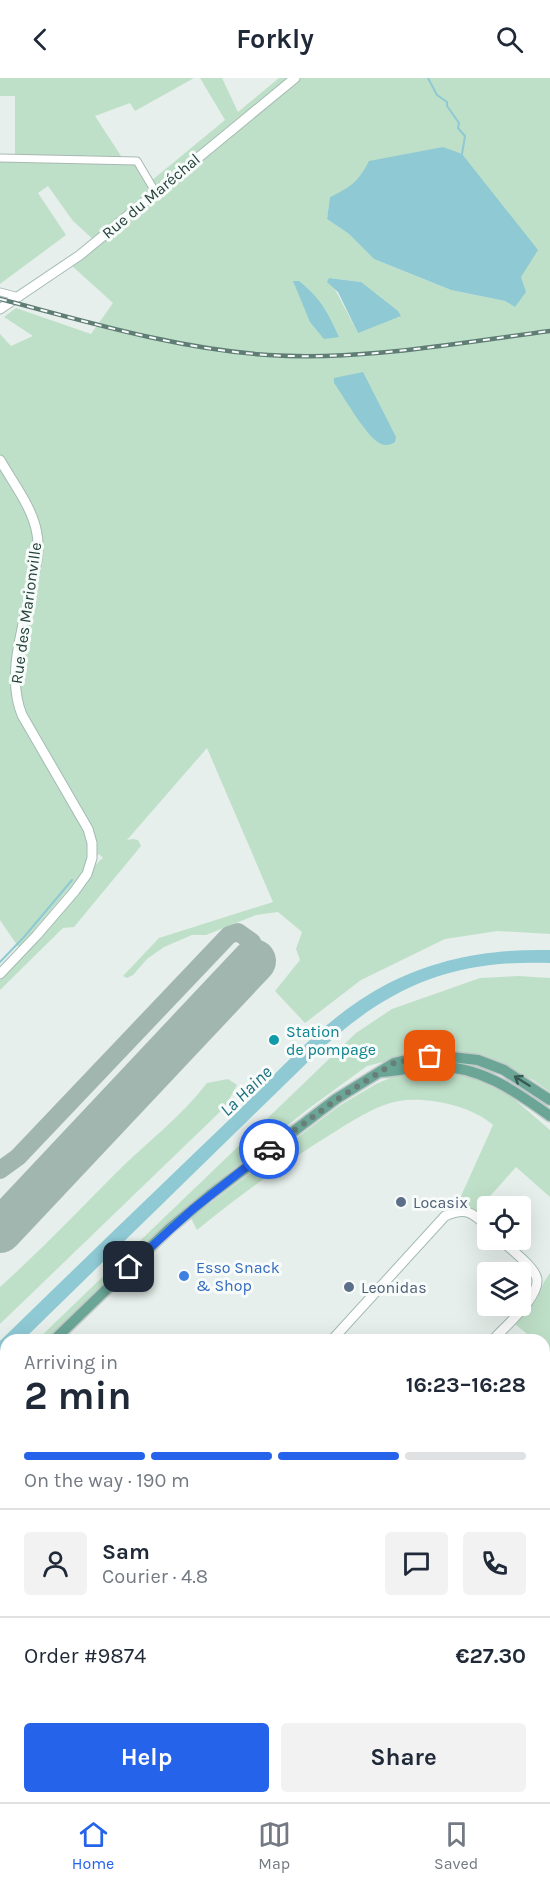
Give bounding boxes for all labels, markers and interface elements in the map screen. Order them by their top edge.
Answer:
icon: back [24,23,57,56]
text: Forkly [236,23,314,55]
icon: search [493,23,526,56]
street label: Rue du Maréchal [98,150,204,242]
street label: Rue des Marionville [7,541,45,685]
place label: Station de pompage [286,1022,376,1059]
pin [404,1030,455,1081]
marker: Station de pompage [267,1033,281,1047]
icon: bag [413,1039,446,1072]
water label: La Haine [216,1061,276,1121]
one-way arrow [515,1075,531,1087]
courier [239,1119,299,1179]
icon: car [253,1133,286,1166]
place label: Locasix [413,1193,468,1212]
marker: Locasix [394,1195,408,1209]
map controls [477,1196,531,1316]
button: locate [477,1196,531,1250]
pin [103,1241,154,1292]
icon: home [112,1250,145,1283]
place label: Esso Snack & Shop [196,1258,280,1295]
button: layers [477,1262,531,1316]
marker: Esso Snack & Shop [177,1269,191,1283]
place label: Leonidas [361,1278,427,1297]
marker: Leonidas [342,1280,356,1294]
text: Arriving in [24,1351,118,1374]
text: 16:23–16:28 [406,1372,526,1398]
text: 2 min [24,1373,132,1419]
text: On the way · 190 m [24,1469,190,1492]
button: person [24,1532,87,1595]
button: chat [385,1532,448,1595]
button: phone [463,1532,526,1595]
text: Sam [102,1539,150,1565]
text: Courier · 4.8 [102,1565,208,1588]
text: Order #9874 [24,1643,146,1669]
text: €27.30 [455,1643,526,1669]
button: Help [24,1723,269,1792]
button: Share [281,1723,526,1792]
tab: Home [72,1818,114,1873]
tab: Map [258,1818,291,1873]
tab: Saved [434,1818,478,1873]

